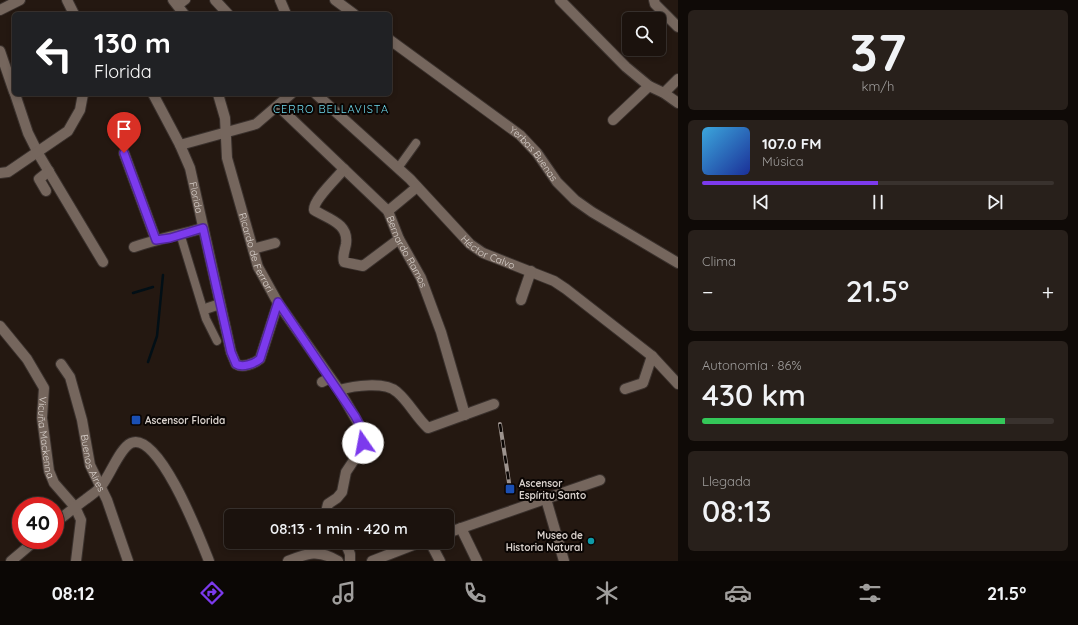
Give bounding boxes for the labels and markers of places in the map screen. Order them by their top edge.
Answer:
pin [107,112,141,153]
marker: Ascensor Florida [130,414,142,426]
place label: Ascensor Florida [145,414,225,427]
place label: Ascensor Espíritu Santo [519,477,586,502]
marker: Ascensor Espíritu Santo [504,483,516,495]
place label: Museo de Historia Natural [506,529,583,554]
marker: Museo de Historia Natural [586,536,596,546]

